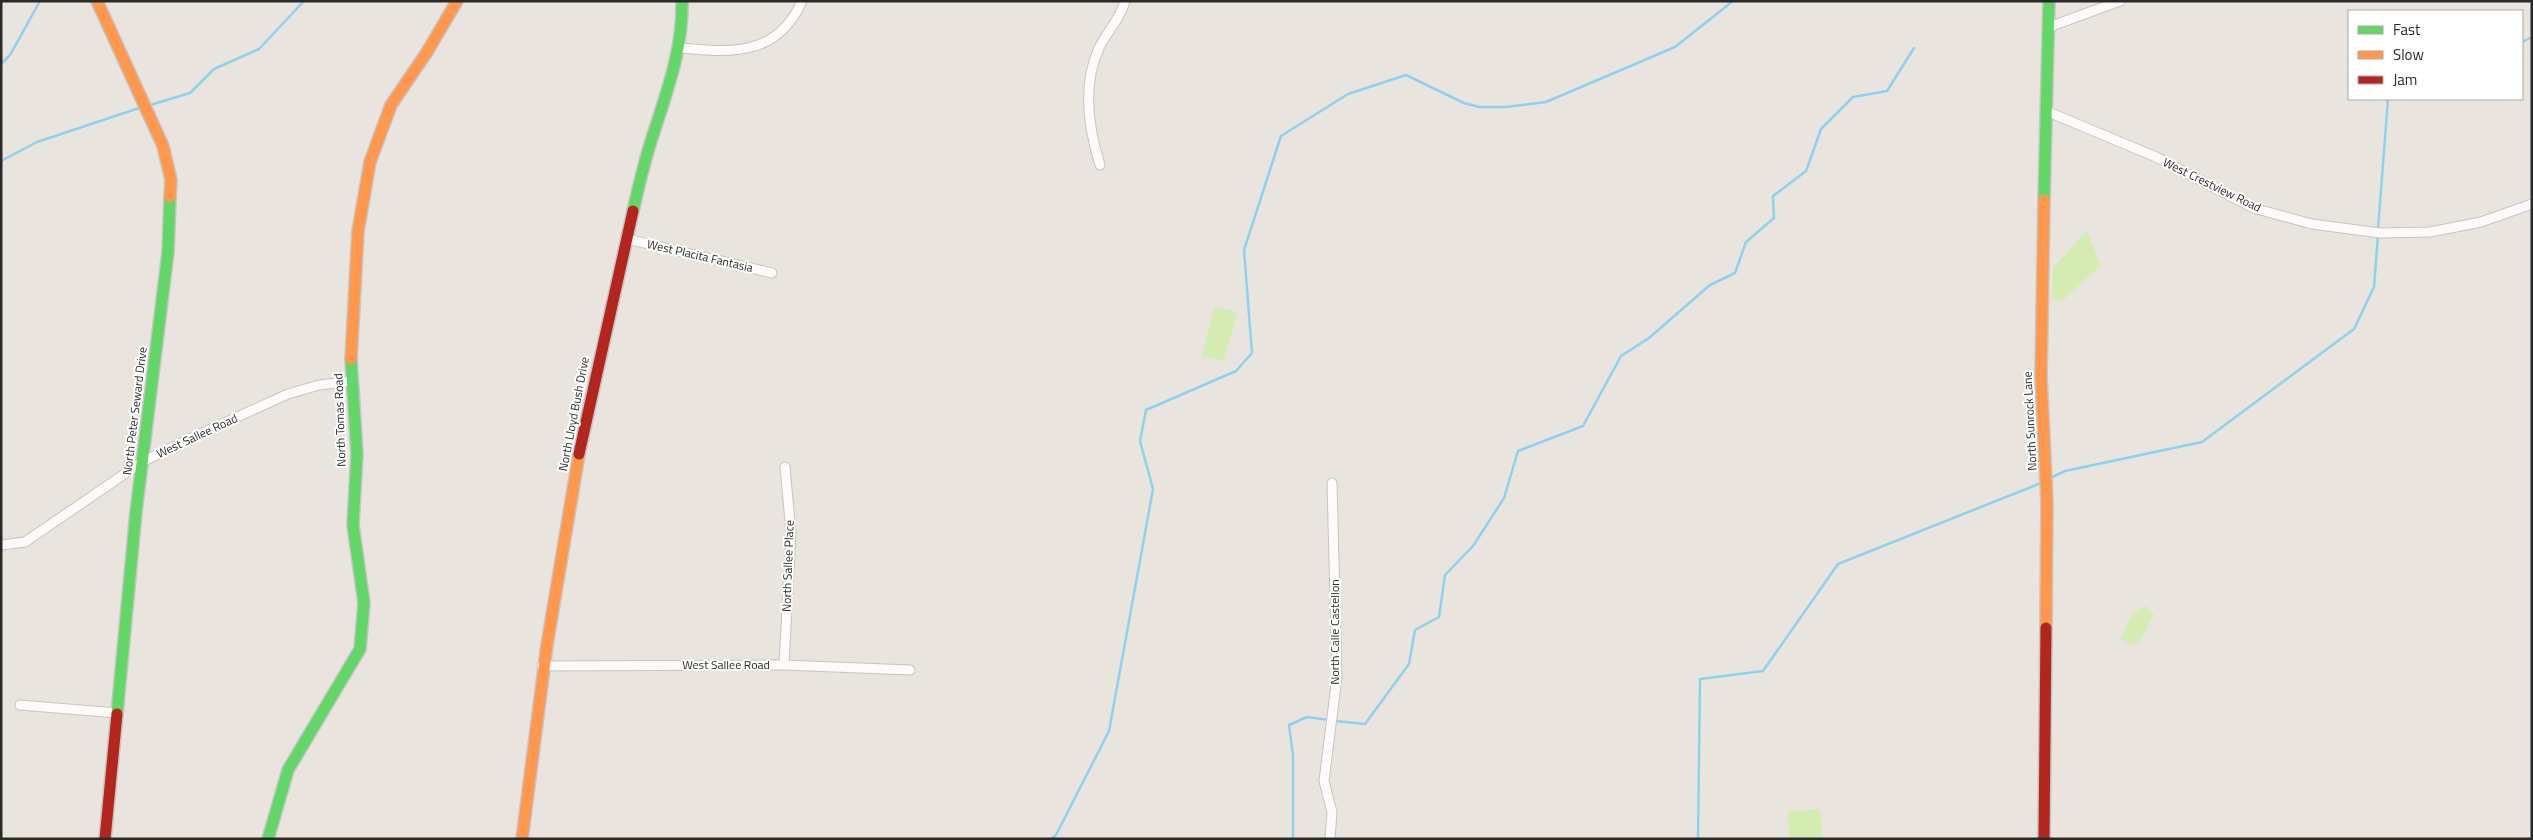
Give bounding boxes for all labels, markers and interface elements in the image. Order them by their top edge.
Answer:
legend [2348,10,2523,100]
text: Fast [2393,18,2421,41]
text: Slow [2393,43,2424,66]
text: Jam [2393,68,2417,91]
street label: West Crestview Road [2160,152,2265,217]
street label: West Placita Fantasia [645,234,755,277]
street label: North Peter Seward Drive [117,346,152,476]
street label: North Lloyd Bush Drive [553,355,594,473]
street label: North Sunrock Lane [2017,371,2042,471]
street label: North Tomas Road [328,373,351,467]
street label: West Sallee Road [153,408,241,463]
street label: North Sallee Place [776,520,799,612]
street label: North Calle Castellon [1325,579,1344,685]
street label: West Sallee Road [682,655,770,674]

